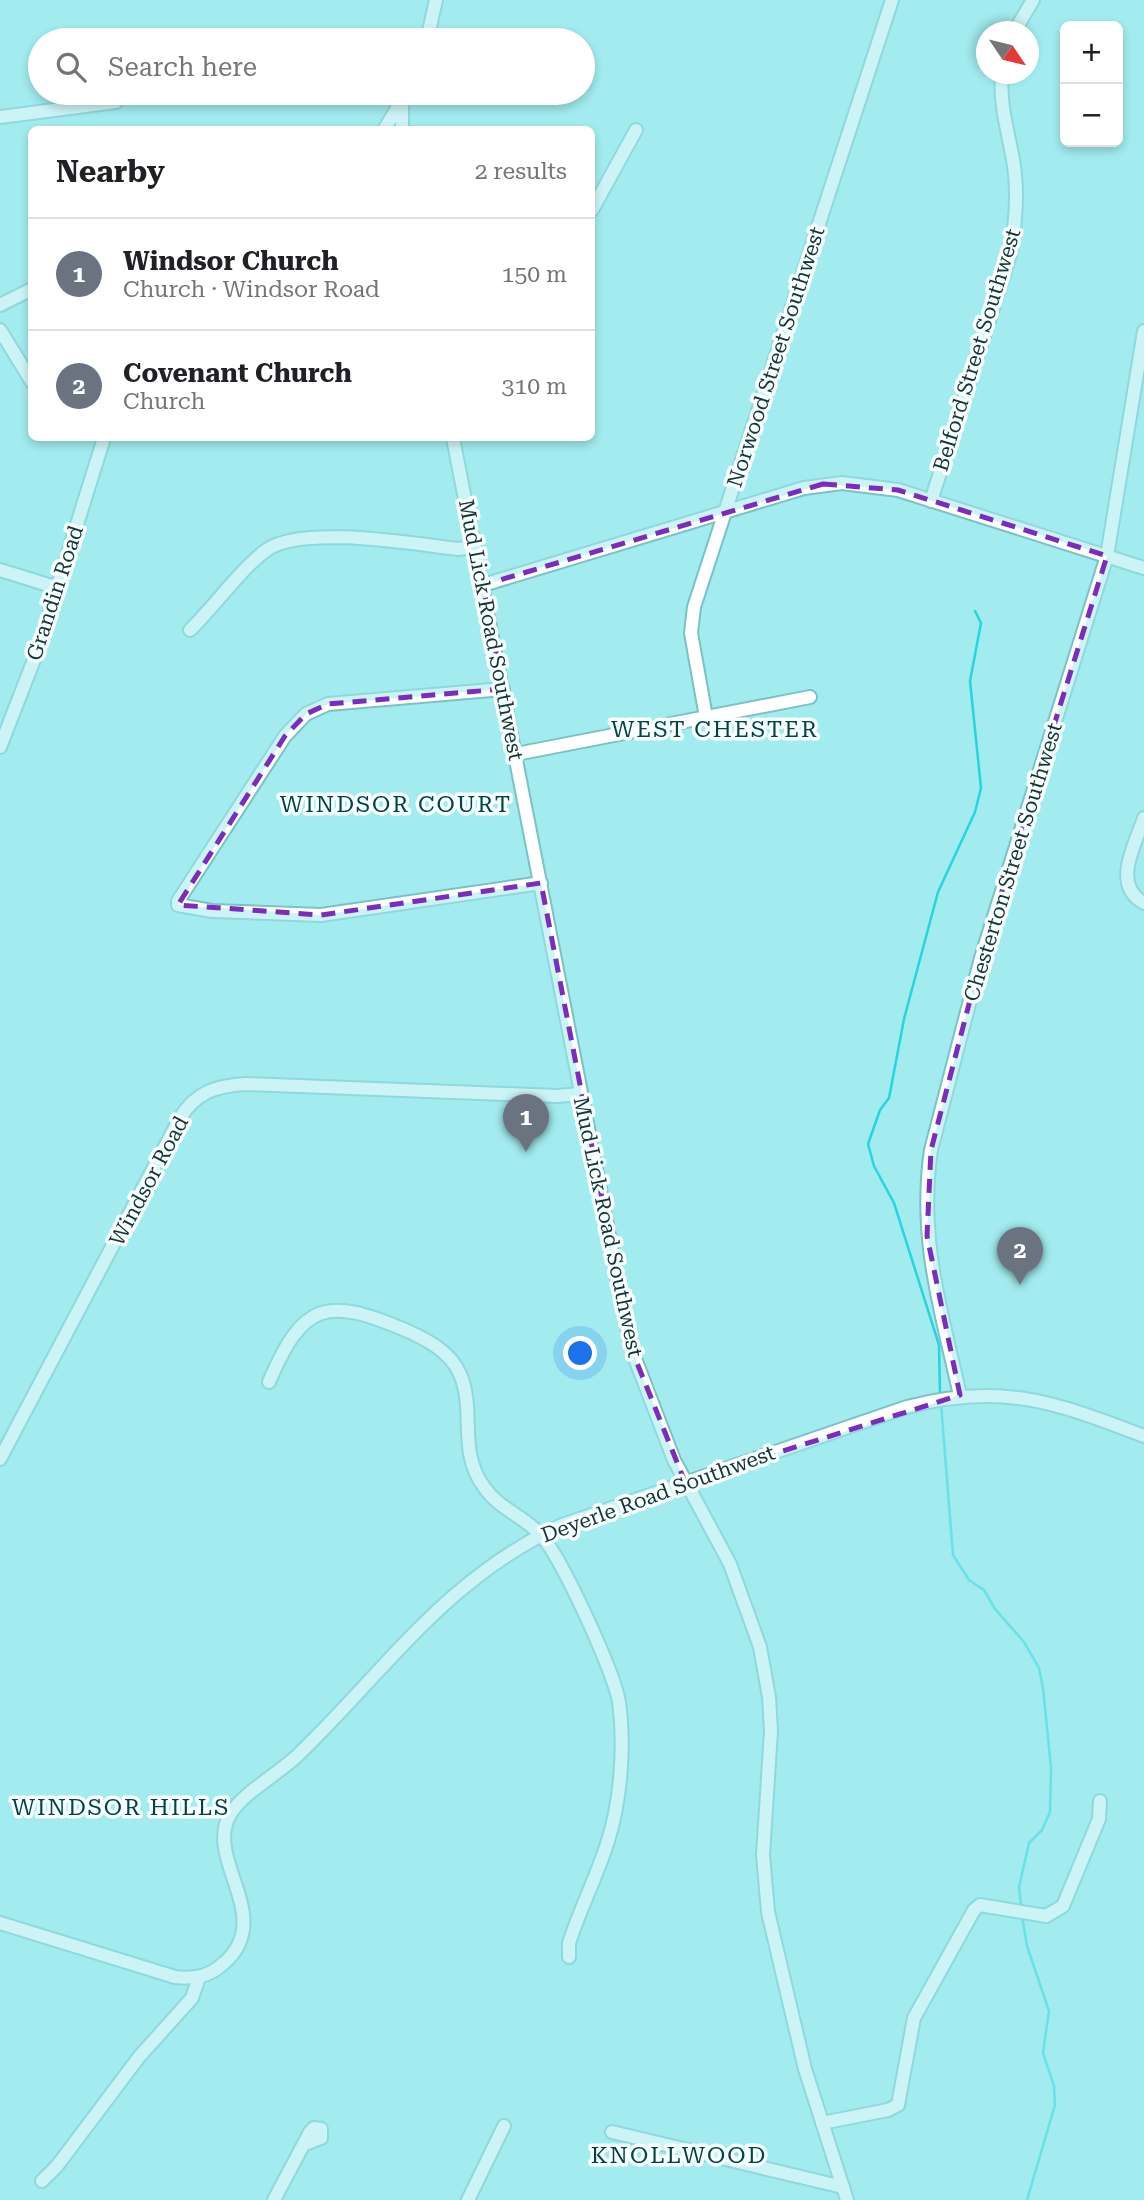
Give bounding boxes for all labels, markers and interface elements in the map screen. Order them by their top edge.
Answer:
north arrow [976,21,1039,84]
map controls [1060,21,1123,147]
button: + [1060,21,1123,84]
search box [28,28,595,105]
icon: search [52,48,90,86]
text: Search here [108,52,257,82]
button: − [1060,84,1123,147]
text: Nearby [56,154,165,189]
text: 2 results [475,158,567,185]
street label: Norwood Street Southwest [722,224,830,490]
street label: Belford Street Southwest [929,226,1025,474]
text: Windsor Church [123,246,339,276]
text: 1 [73,261,85,288]
text: 150 m [502,261,567,288]
text: Church · Windsor Road [123,276,380,303]
text: Covenant Church [123,358,352,388]
text: 2 [73,373,85,400]
text: 310 m [502,373,567,400]
text: Church [123,388,205,415]
street label: Mud Lick Road Southwest [454,497,528,763]
street label: Grandin Road [22,522,88,663]
district label: WEST CHESTER [611,716,819,743]
street label: Chesterton Street Southwest [959,720,1067,1004]
district label: WINDSOR COURT [280,791,512,818]
pin: 1 [503,1094,549,1152]
street label: Mud Lick Road Southwest [569,1095,647,1360]
street label: Windsor Road [105,1112,193,1250]
pin: 2 [997,1227,1043,1285]
your location [563,1336,597,1370]
street label: Deyerle Road Southwest [538,1440,778,1548]
district label: WINDSOR HILLS [12,1794,230,1821]
district label: KNOLLWOOD [591,2142,767,2169]

